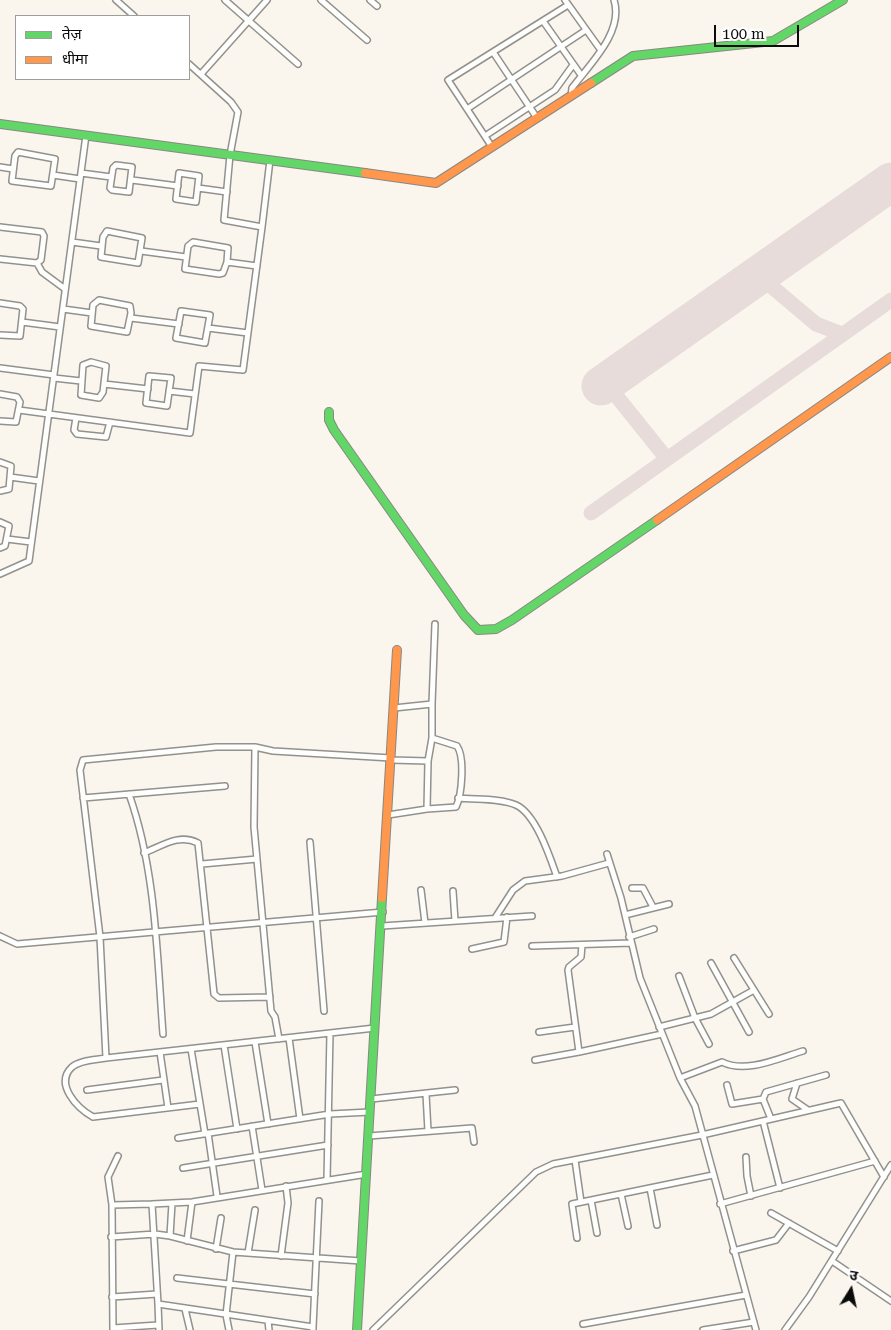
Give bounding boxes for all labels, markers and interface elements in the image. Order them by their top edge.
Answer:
legend [15,15,190,80]
scale bar [716,15,801,47]
text: तेज़ [62,25,82,43]
text: 100 m [722,25,765,43]
text: धीमा [62,50,88,68]
north arrow [826,1265,876,1315]
text: उ [848,1267,859,1284]

